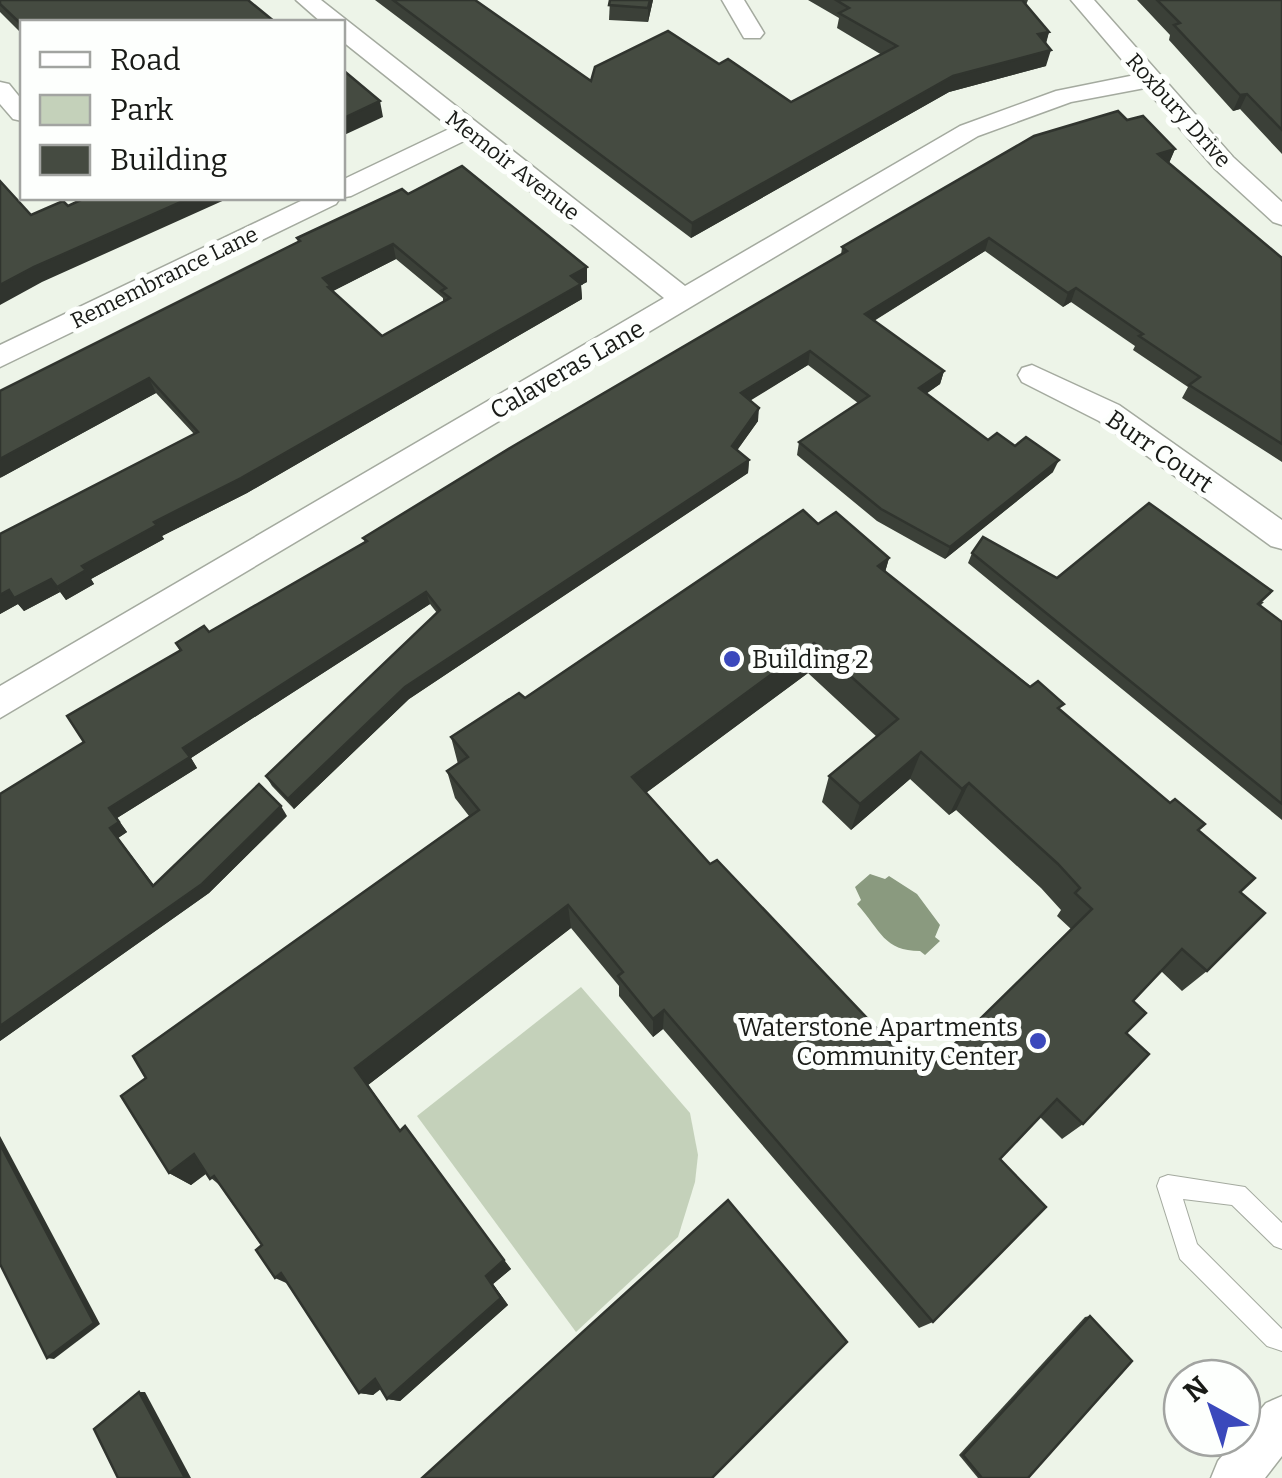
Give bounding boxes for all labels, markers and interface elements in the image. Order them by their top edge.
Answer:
legend [20,20,345,200]
text: Road [110,42,181,78]
street label: Roxbury Drive [1120,48,1237,173]
text: Park [110,92,173,128]
street label: Memoir Avenue [440,105,585,226]
text: Building [110,142,228,178]
street label: Remembrance Lane [66,220,262,335]
street label: Calaveras Lane [485,314,650,426]
street label: Burr Court [1100,404,1219,499]
place label: Building 2 [752,645,869,675]
marker: Building 2 [721,648,743,670]
place label: Waterstone Apartments Community Center [738,1013,1018,1072]
marker: Waterstone Apartments Community Center [1027,1030,1049,1052]
north arrow [1162,1358,1262,1458]
text: N [1177,1370,1215,1409]

